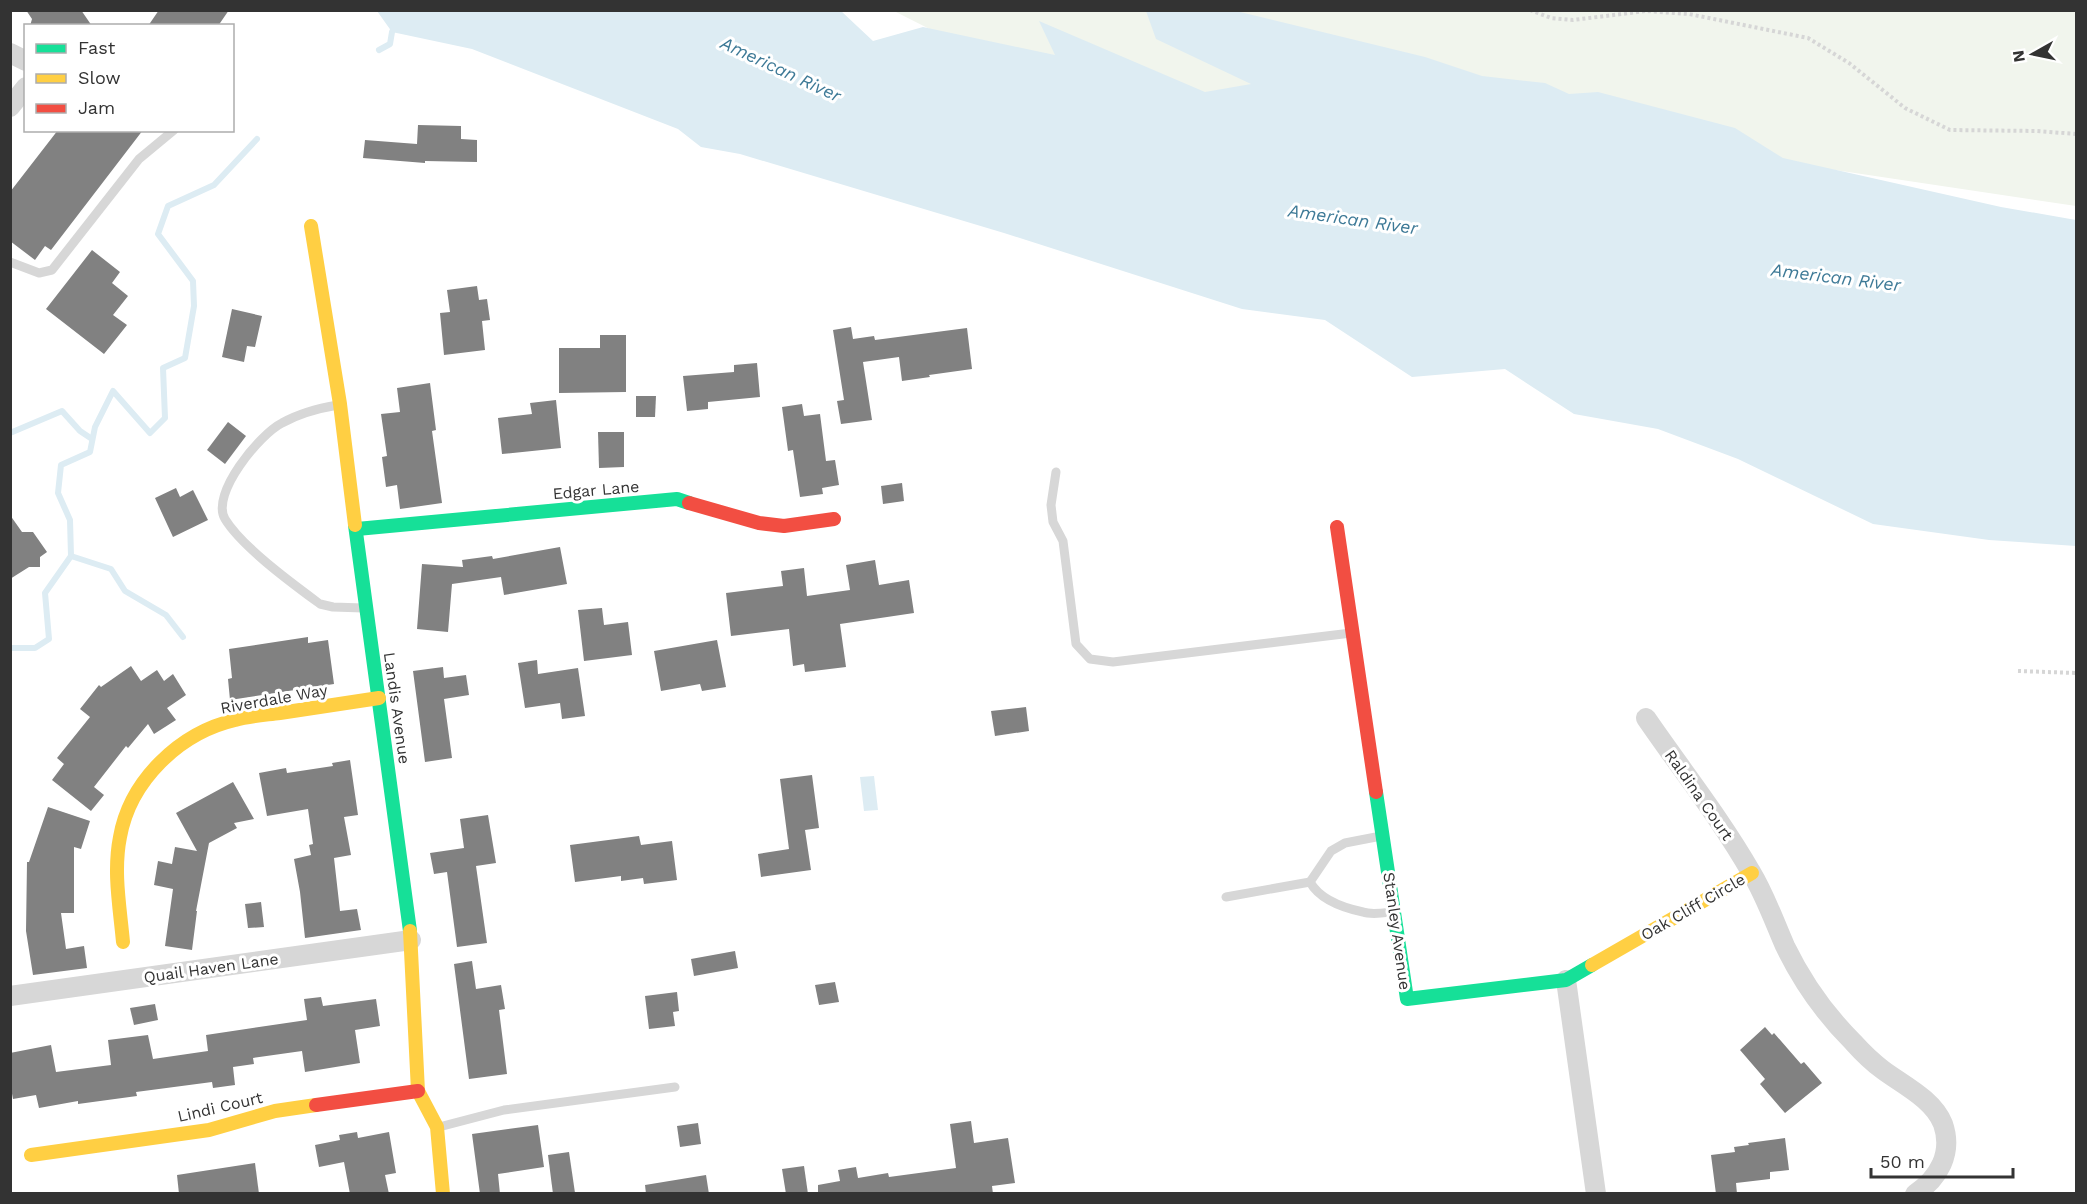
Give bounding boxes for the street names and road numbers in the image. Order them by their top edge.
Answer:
street label: Edgar Lane [552,477,640,503]
street label: Landis Avenue [380,651,414,765]
street label: Riverdale Way [219,680,330,718]
street label: Raldina Court [1661,746,1737,844]
street label: Oak Cliff Circle [1637,869,1749,945]
street label: Stanley Avenue [1379,871,1415,991]
street label: Quail Haven Lane [142,949,280,987]
street label: Lindi Court [176,1088,265,1126]

